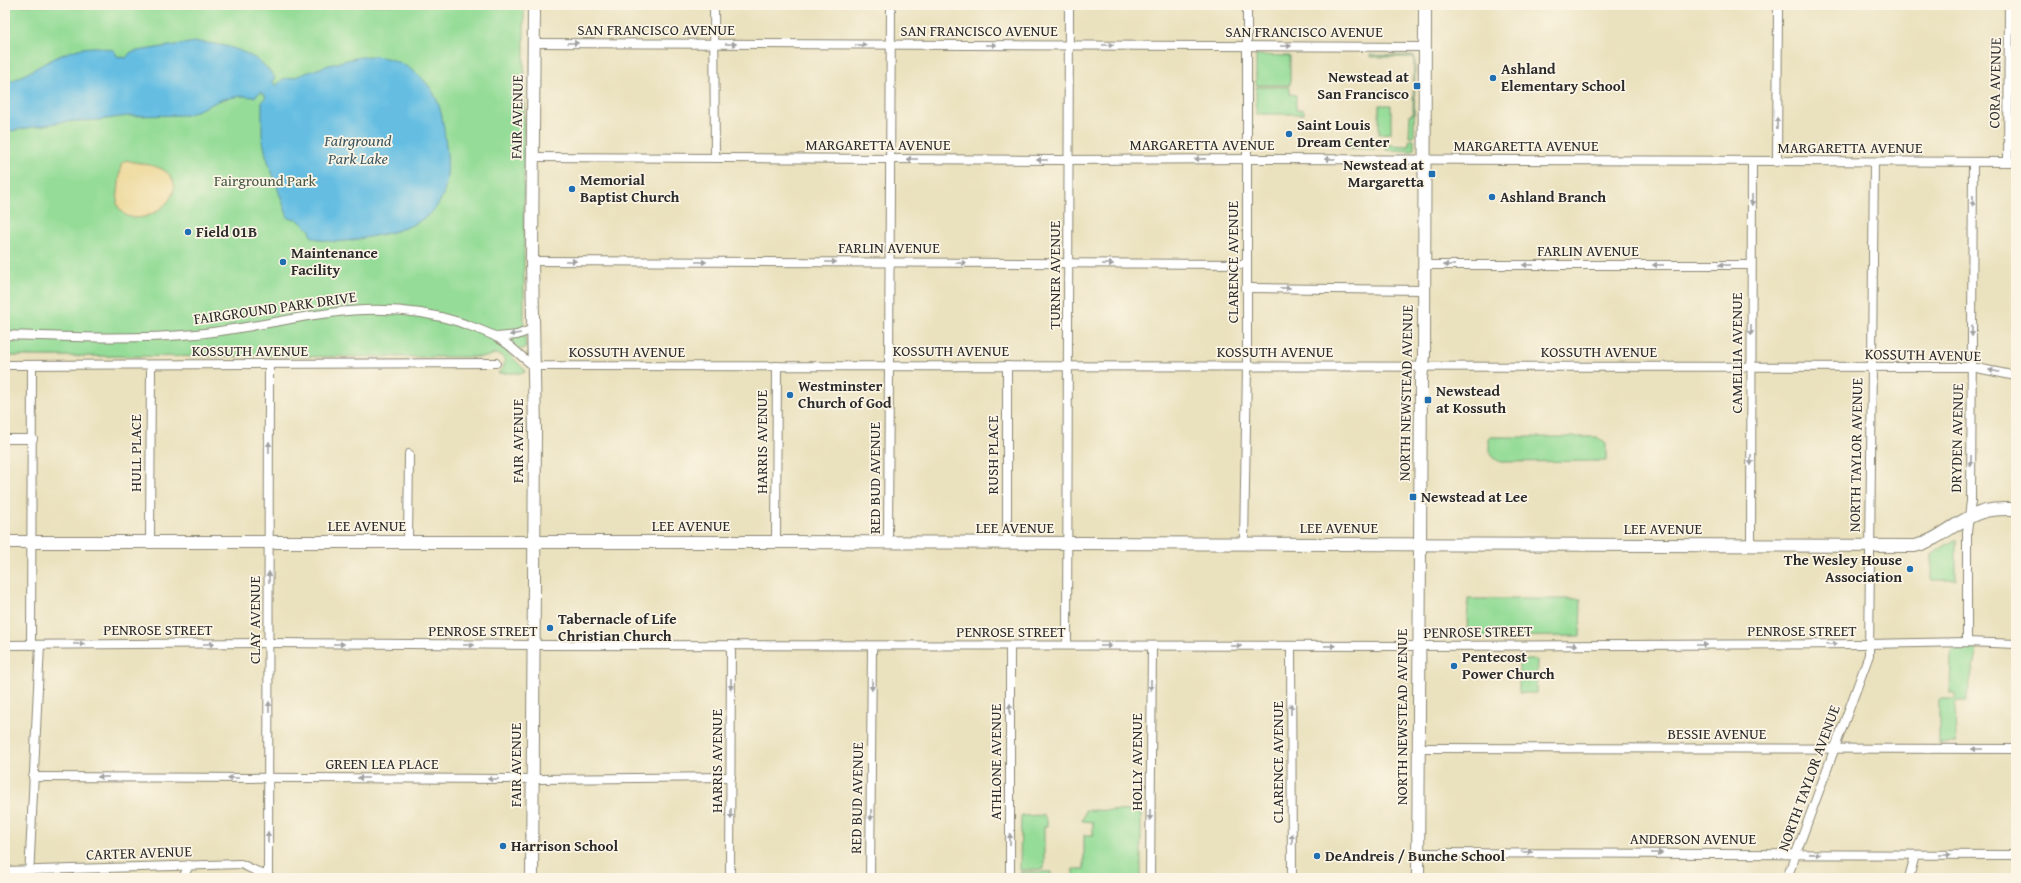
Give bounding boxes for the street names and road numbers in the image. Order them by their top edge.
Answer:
street label: SAN FRANCISCO AVENUE [577,19,735,40]
street label: SAN FRANCISCO AVENUE [900,20,1058,41]
street label: SAN FRANCISCO AVENUE [1225,21,1383,42]
street label: CORA AVENUE [1983,37,2006,129]
street label: FAIR AVENUE [505,74,528,159]
street label: MARGARETTA AVENUE [805,134,951,155]
street label: MARGARETTA AVENUE [1129,134,1275,155]
street label: MARGARETTA AVENUE [1453,135,1599,156]
street label: MARGARETTA AVENUE [1777,137,1923,158]
street label: CLARENCE AVENUE [1222,200,1243,323]
street label: TURNER AVENUE [1044,220,1065,329]
street label: FARLIN AVENUE [838,237,940,258]
street label: FARLIN AVENUE [1537,240,1639,261]
street label: FAIRGROUND PARK DRIVE [192,286,358,329]
street label: CAMELLIA AVENUE [1726,292,1747,413]
street label: NORTH NEWSTEAD AVENUE [1393,304,1418,481]
street label: KOSSUTH AVENUE [192,340,309,361]
street label: KOSSUTH AVENUE [893,340,1010,361]
street label: KOSSUTH AVENUE [569,341,686,362]
street label: KOSSUTH AVENUE [1217,341,1334,362]
street label: KOSSUTH AVENUE [1541,341,1658,362]
street label: KOSSUTH AVENUE [1865,343,1982,366]
street label: NORTH TAYLOR AVENUE [1844,377,1867,532]
street label: DRYDEN AVENUE [1945,383,1968,493]
street label: HARRIS AVENUE [751,390,772,494]
street label: FAIR AVENUE [507,398,528,483]
street label: HULL PLACE [125,414,146,492]
street label: RUSH PLACE [982,415,1003,495]
street label: RED BUD AVENUE [864,422,885,534]
street label: LEE AVENUE [328,515,407,536]
street label: LEE AVENUE [652,515,731,536]
street label: LEE AVENUE [976,517,1055,538]
street label: LEE AVENUE [1300,517,1379,538]
street label: LEE AVENUE [1624,518,1703,539]
street label: CLAY AVENUE [244,576,265,664]
street label: PENROSE STREET [103,619,213,640]
street label: PENROSE STREET [428,620,538,641]
street label: PENROSE STREET [1423,620,1533,643]
street label: PENROSE STREET [1747,620,1857,641]
street label: PENROSE STREET [956,621,1066,642]
street label: NORTH NEWSTEAD AVENUE [1391,628,1412,805]
street label: CLARENCE AVENUE [1267,700,1288,823]
street label: NORTH TAYLOR AVENUE [1772,701,1845,854]
street label: ATHLONE AVENUE [985,703,1006,820]
street label: HARRIS AVENUE [706,709,727,813]
street label: HOLLY AVENUE [1126,713,1147,811]
street label: FAIR AVENUE [505,722,526,807]
street label: BESSIE AVENUE [1668,723,1767,744]
street label: RED BUD AVENUE [845,741,868,854]
street label: GREEN LEA PLACE [325,753,439,774]
street label: ANDERSON AVENUE [1630,828,1757,849]
street label: CARTER AVENUE [86,840,193,865]

